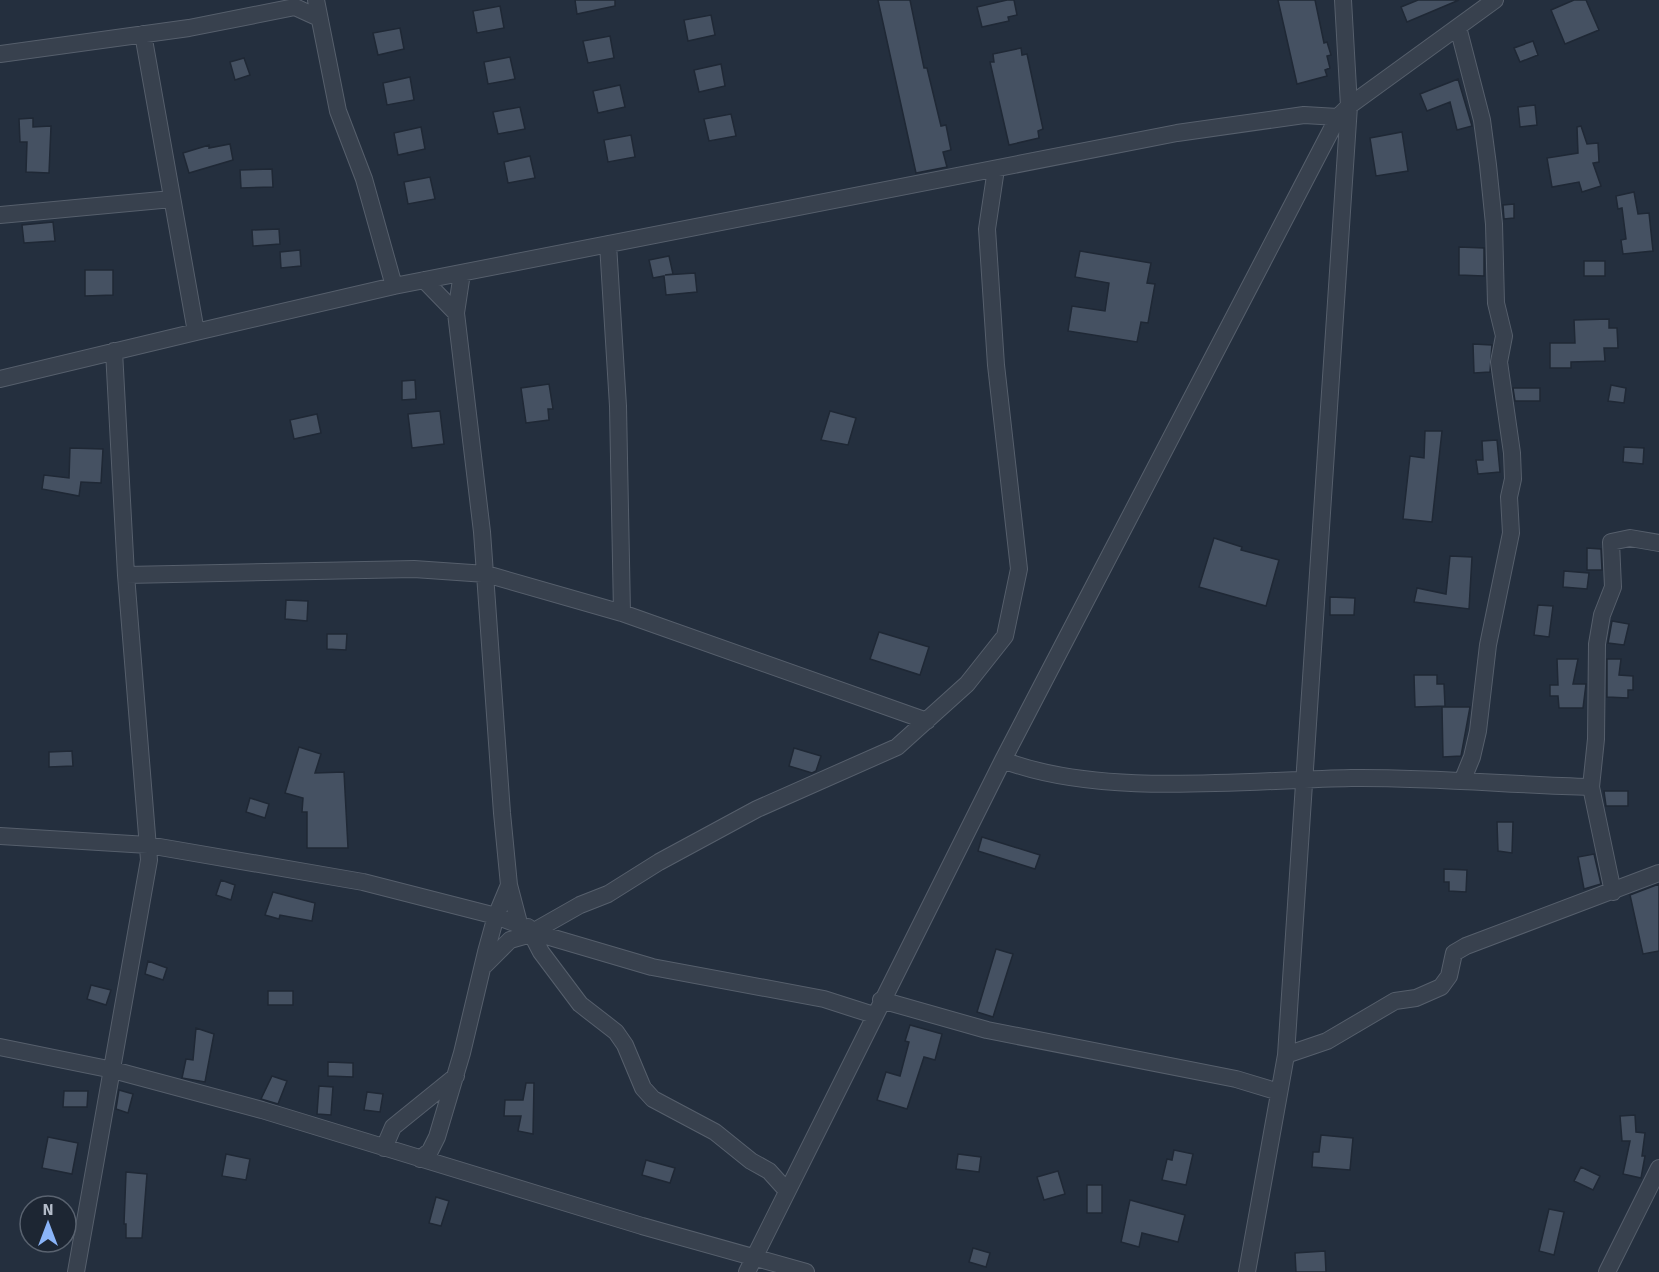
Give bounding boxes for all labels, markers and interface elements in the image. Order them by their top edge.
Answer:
north arrow [18,1194,78,1254]
text: N [42,1200,54,1220]

